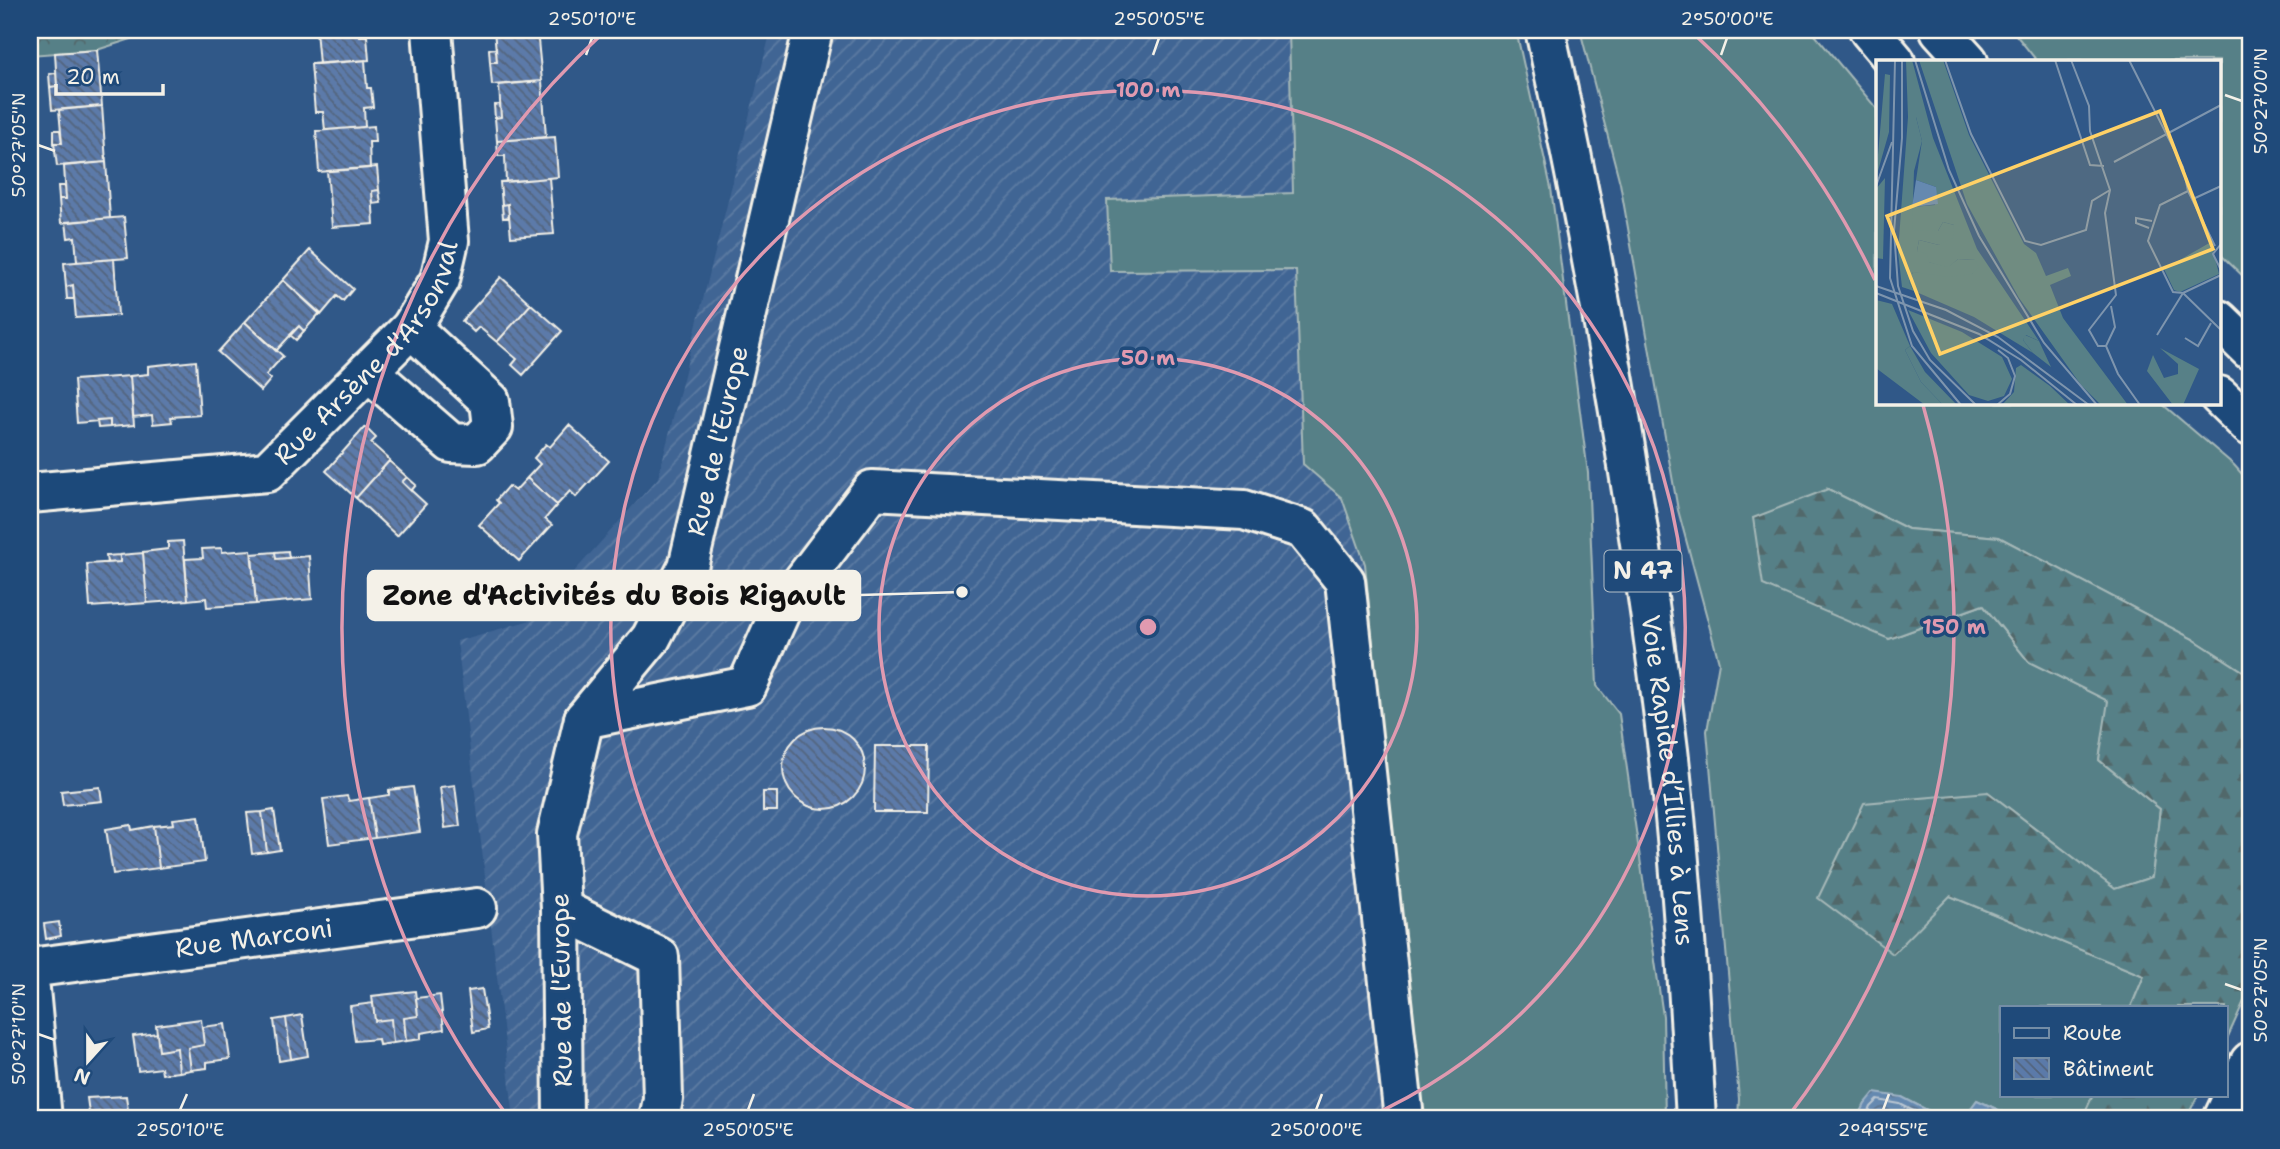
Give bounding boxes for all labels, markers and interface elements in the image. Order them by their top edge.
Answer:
text: 2°50'10"E [548,7,636,31]
text: 2°50'05"E [1113,7,1205,31]
text: 2°50'00"E [1680,7,1774,31]
text: 50°27'00"N [2249,48,2273,154]
scale bar [56,52,163,96]
inset map [1876,60,2220,404]
text: 20 m [66,63,120,91]
text: 100 m [1116,76,1180,104]
text: 50°27'05"N [7,93,31,197]
street label: Rue Arsène d'Arsonval [266,237,466,472]
street label: Rue de l'Europe [678,342,756,539]
text: 50 m [1121,344,1175,372]
road number: N 47 [1604,550,1682,592]
callout: Zone d'Activités du Bois Rigault [368,571,860,620]
text: Zone d'Activités du Bois Rigault [382,576,846,614]
street label: Voie Rapide d’Illies à Lens [1634,612,1703,947]
text: 150 m [1922,613,1986,641]
centre of rings [1136,615,1160,639]
street label: Rue de l'Europe [541,893,580,1087]
street label: Rue Marconi [173,910,335,965]
text: 50°27'05"N [2249,938,2273,1042]
text: 50°27'10"N [7,983,31,1085]
legend [2000,1006,2228,1096]
text: Route [2063,1019,2122,1047]
north arrow [52,1026,122,1096]
text: Bâtiment [2063,1055,2154,1083]
text: N [71,1062,94,1091]
text: 2°50'10"E [136,1118,224,1142]
text: 2°50'05"E [702,1118,794,1142]
text: 2°50'00"E [1269,1118,1363,1142]
text: 2°49'55"E [1838,1118,1928,1142]

